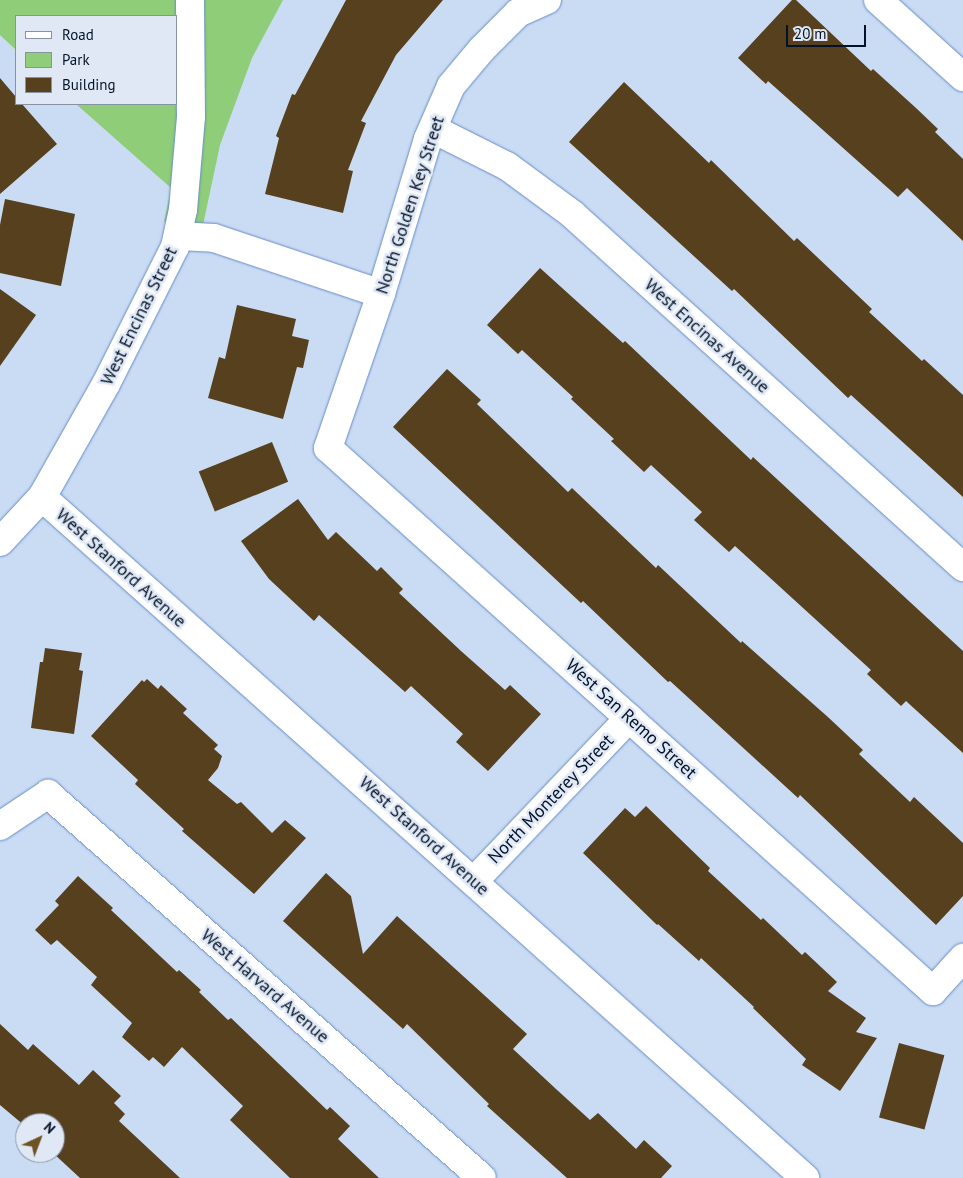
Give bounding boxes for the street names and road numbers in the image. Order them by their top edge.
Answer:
street label: North Golden Key Street [371,113,449,297]
street label: West Encinas Street [96,243,182,389]
street label: West Encinas Avenue [640,274,774,398]
street label: West Stanford Avenue [51,504,191,632]
street label: West San Remo Street [561,654,701,784]
street label: North Monterey Street [483,730,619,868]
street label: West Stanford Avenue [354,772,494,900]
street label: West Harvard Avenue [196,924,334,1048]

